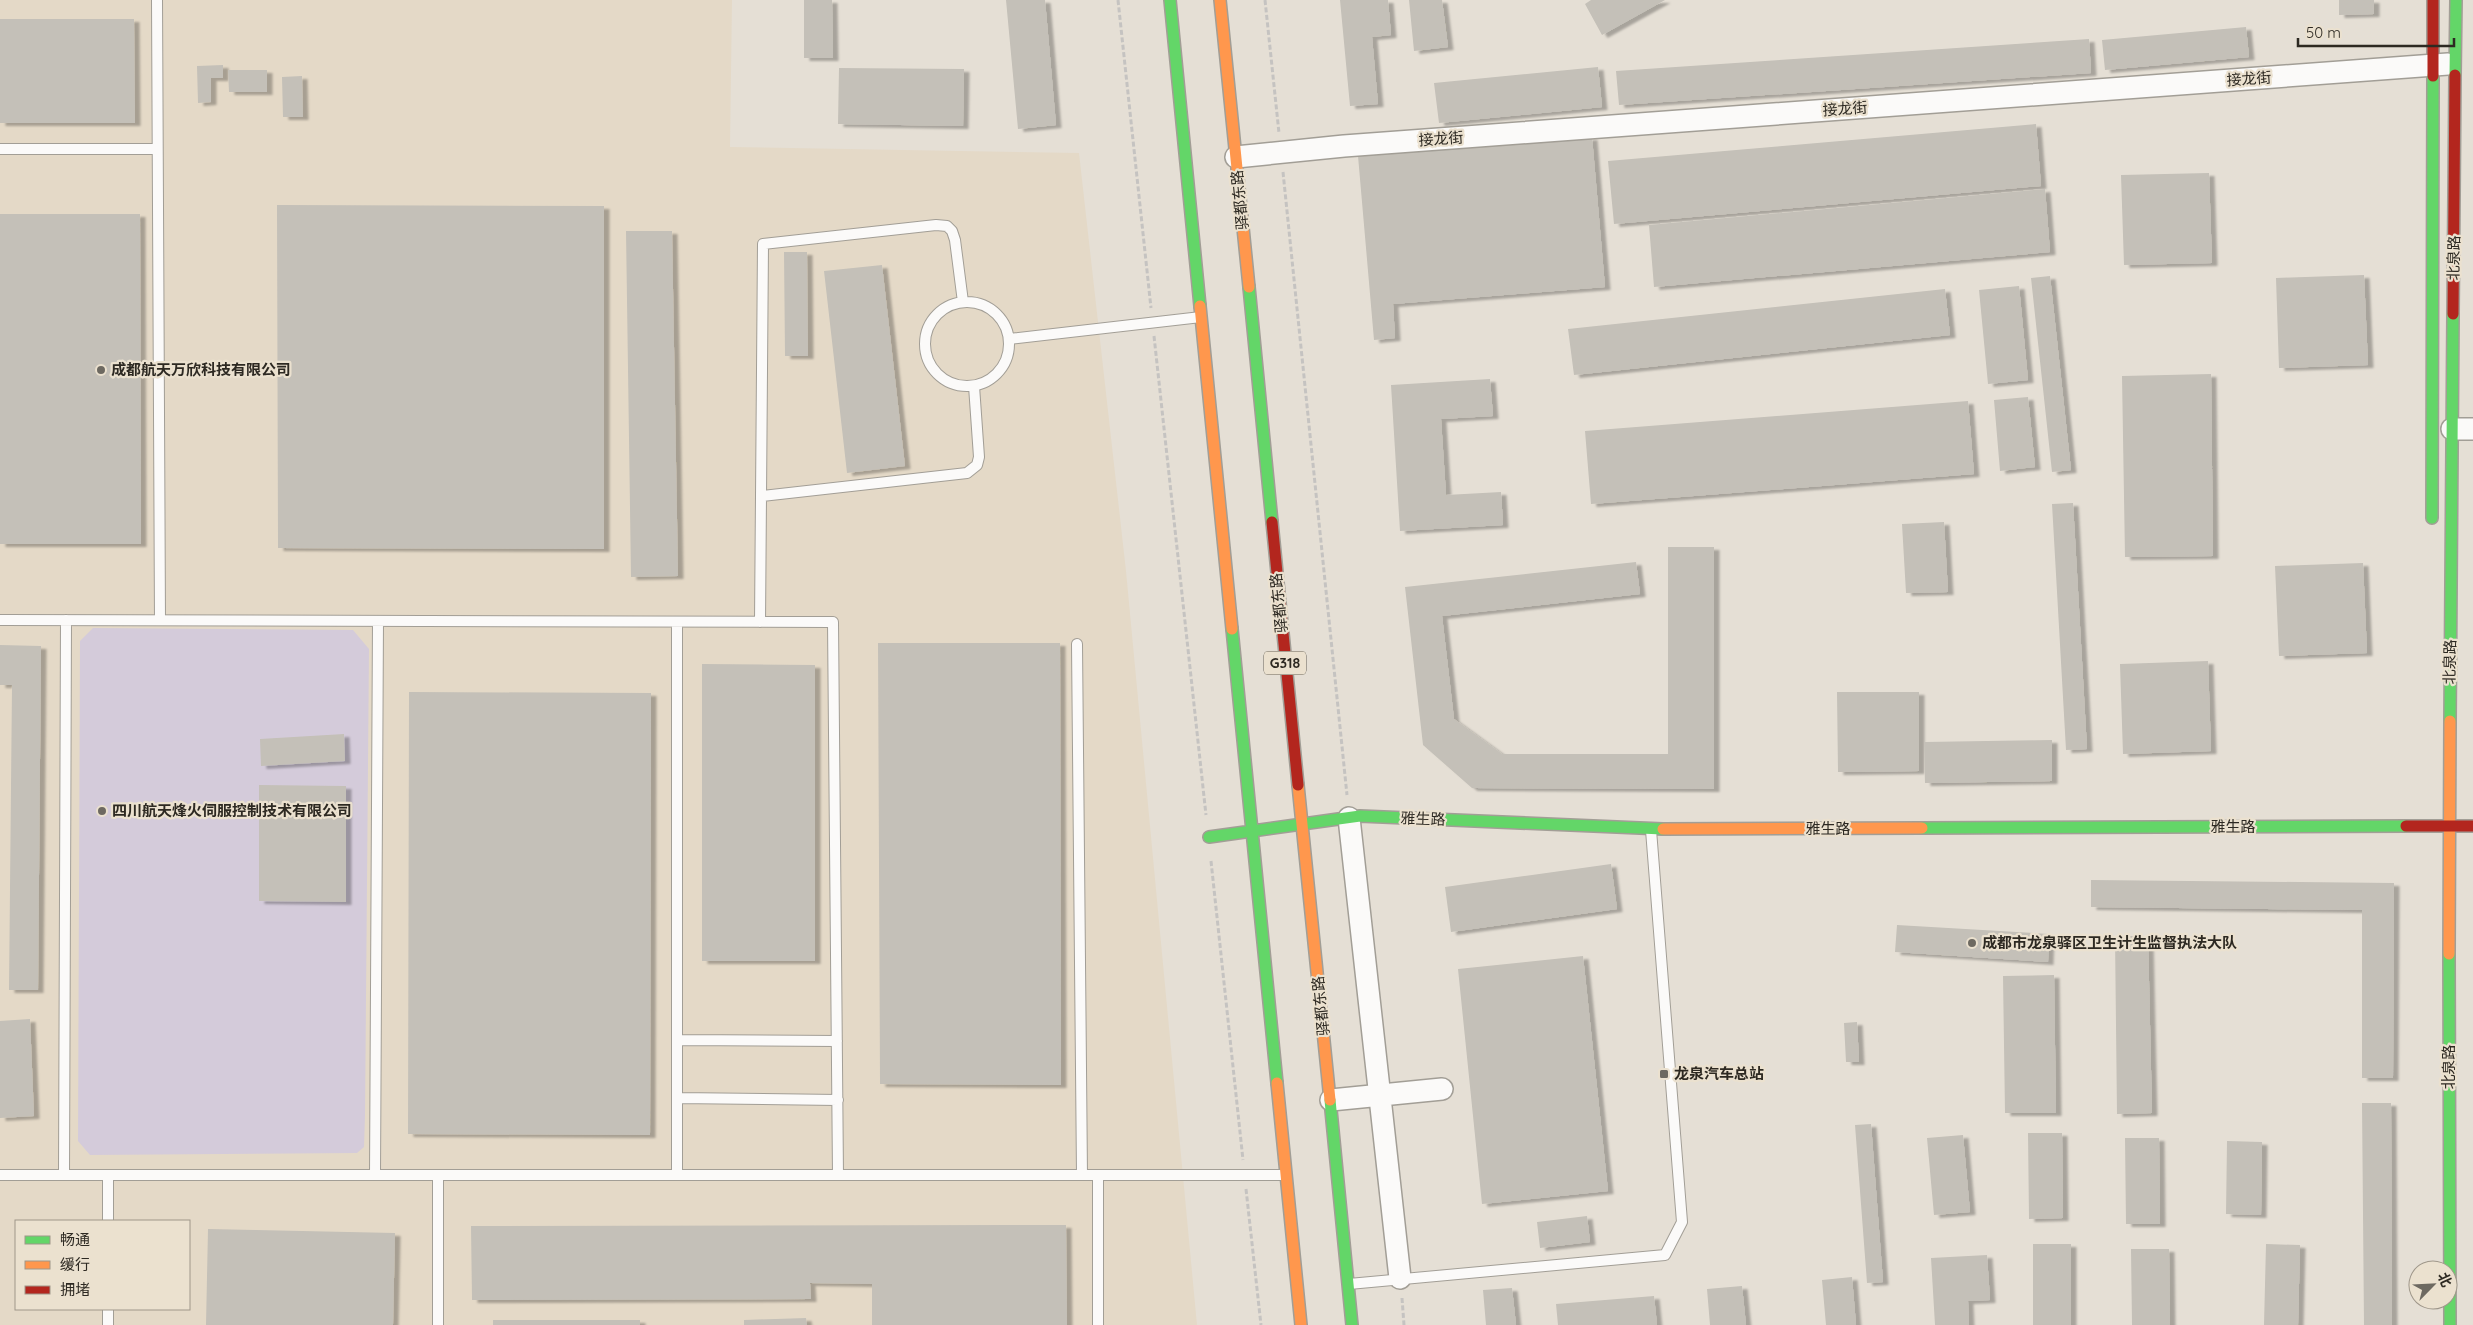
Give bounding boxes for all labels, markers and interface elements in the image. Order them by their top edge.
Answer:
scale bar [2298,15,2454,47]
text: 50 m [2306,23,2341,42]
street label: 接龙街 [2226,67,2272,90]
street label: 接龙街 [1822,97,1868,120]
street label: 接龙街 [1418,127,1464,150]
street label: 驿都东路 [1227,169,1252,231]
street label: 北泉路 [2444,235,2463,281]
place label: 成都航天万欣科技有限公司 [111,360,291,379]
marker: 成都航天万欣科技有限公司 [95,364,107,376]
street label: 驿都东路 [1266,572,1291,634]
street label: 北泉路 [2440,639,2459,685]
road number: G318 [1264,651,1306,674]
place label: 四川航天烽火伺服控制技术有限公司 [112,801,352,820]
marker: 四川航天烽火伺服控制技术有限公司 [96,805,108,817]
street label: 雅生路 [1400,808,1446,829]
street label: 雅生路 [2210,817,2256,836]
street label: 雅生路 [1805,819,1851,838]
place label: 成都市龙泉驿区卫生计生监督执法大队 [1982,933,2237,952]
marker: 成都市龙泉驿区卫生计生监督执法大队 [1966,937,1978,949]
street label: 驿都东路 [1308,975,1333,1037]
street label: 北泉路 [2439,1044,2458,1090]
place label: 龙泉汽车总站 [1674,1064,1764,1083]
marker: 龙泉汽车总站 [1658,1068,1670,1080]
legend [15,1220,190,1310]
text: 畅通 [60,1230,90,1249]
text: 缓行 [60,1255,90,1274]
north arrow [2408,1260,2458,1310]
text: 北 [2434,1270,2456,1290]
text: 拥堵 [60,1280,90,1299]

